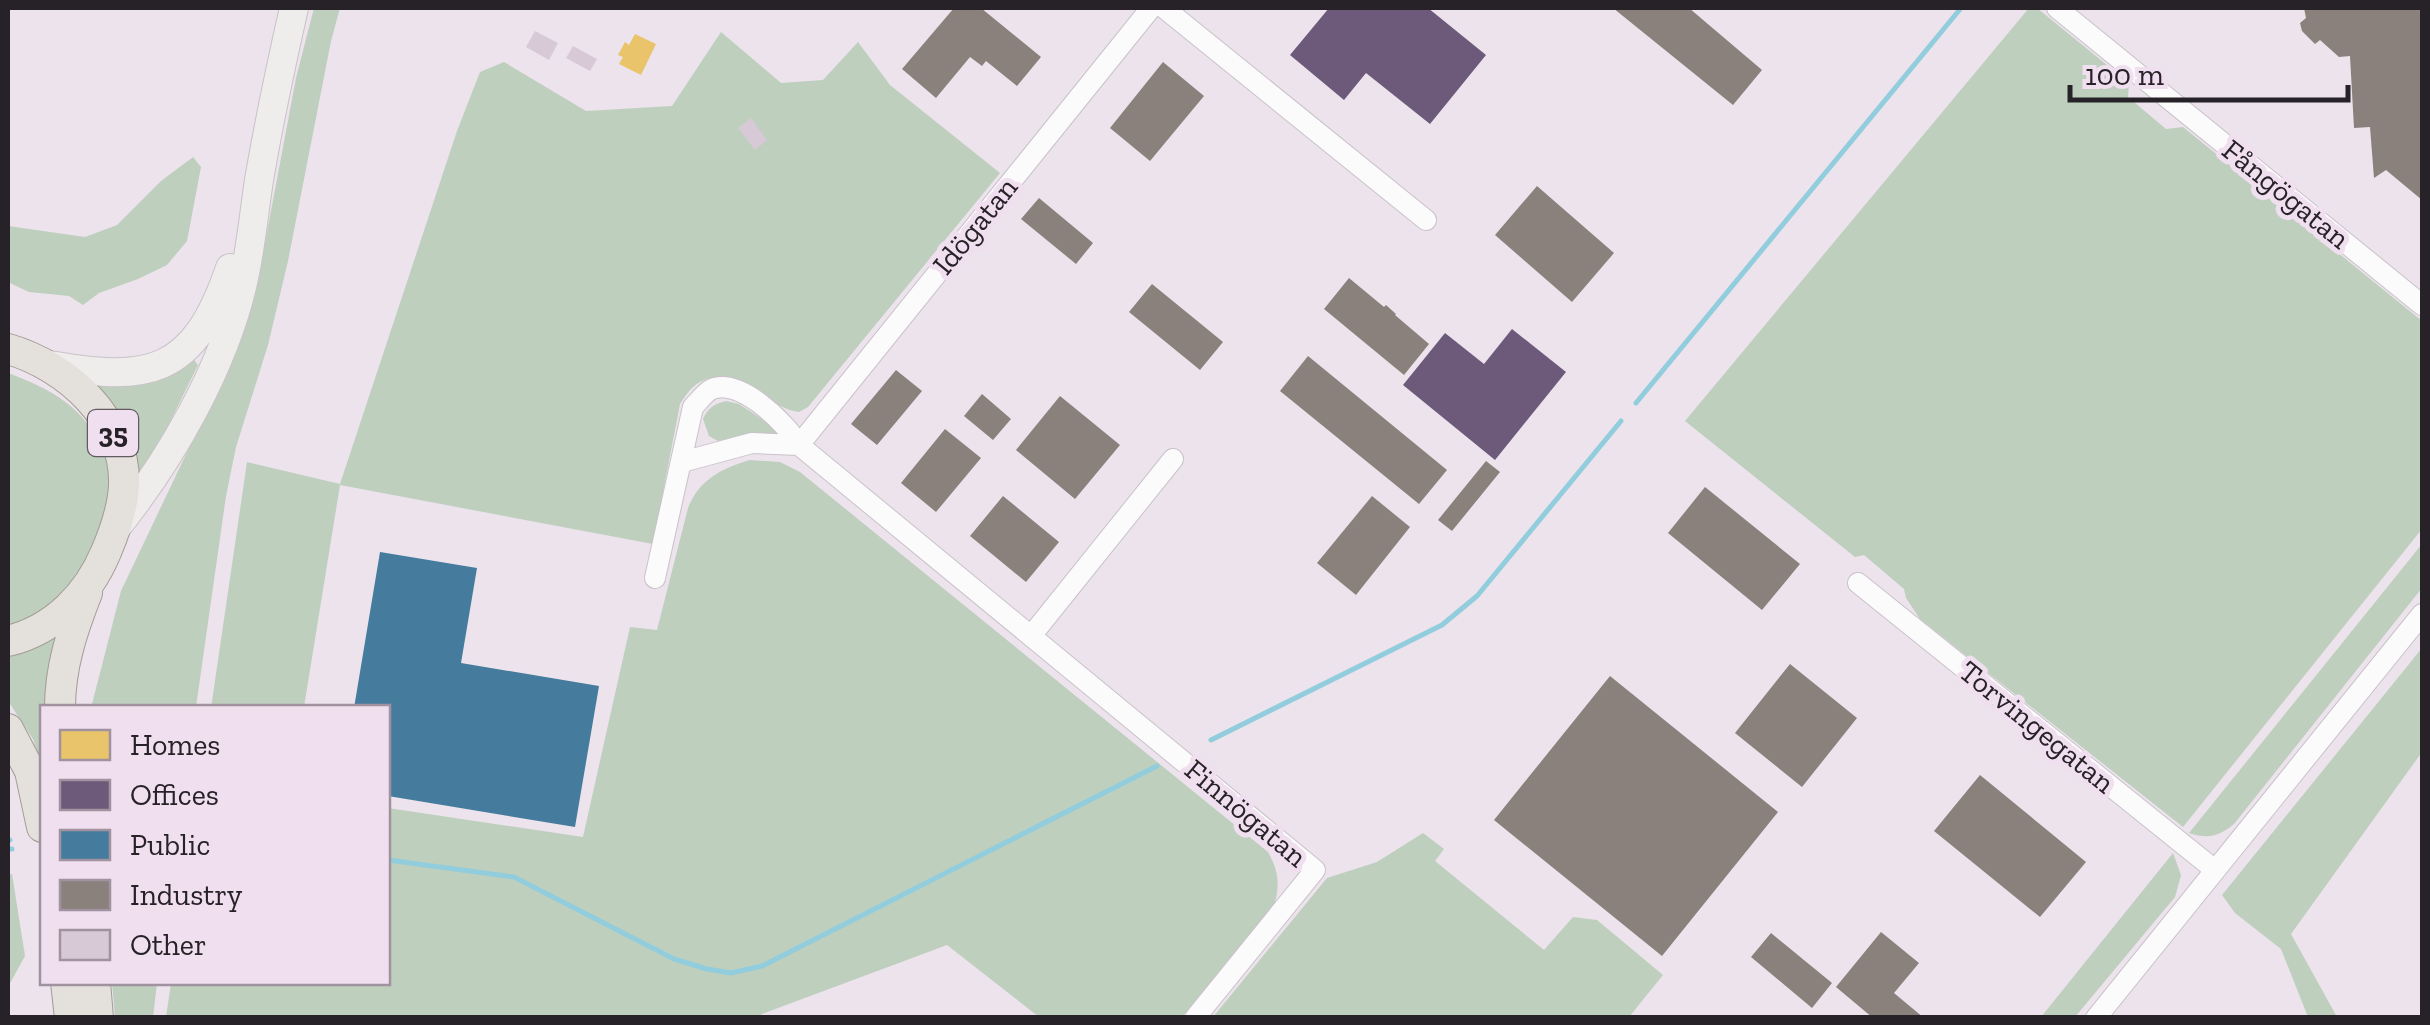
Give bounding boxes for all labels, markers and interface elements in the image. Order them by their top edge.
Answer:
scale bar [2070,40,2348,102]
text: 100 m [2085,57,2164,93]
street label: Fångögatan [2215,132,2357,256]
street label: Idögatan [925,170,1025,282]
road number: 35 [88,410,138,456]
street label: Torvingegatan [1952,653,2122,801]
legend [40,705,390,985]
text: Homes [130,727,220,763]
street label: Finnögatan [1177,751,1315,875]
text: Offices [130,777,219,813]
text: Public [130,827,210,863]
text: Industry [130,877,243,913]
text: Other [130,927,207,963]

